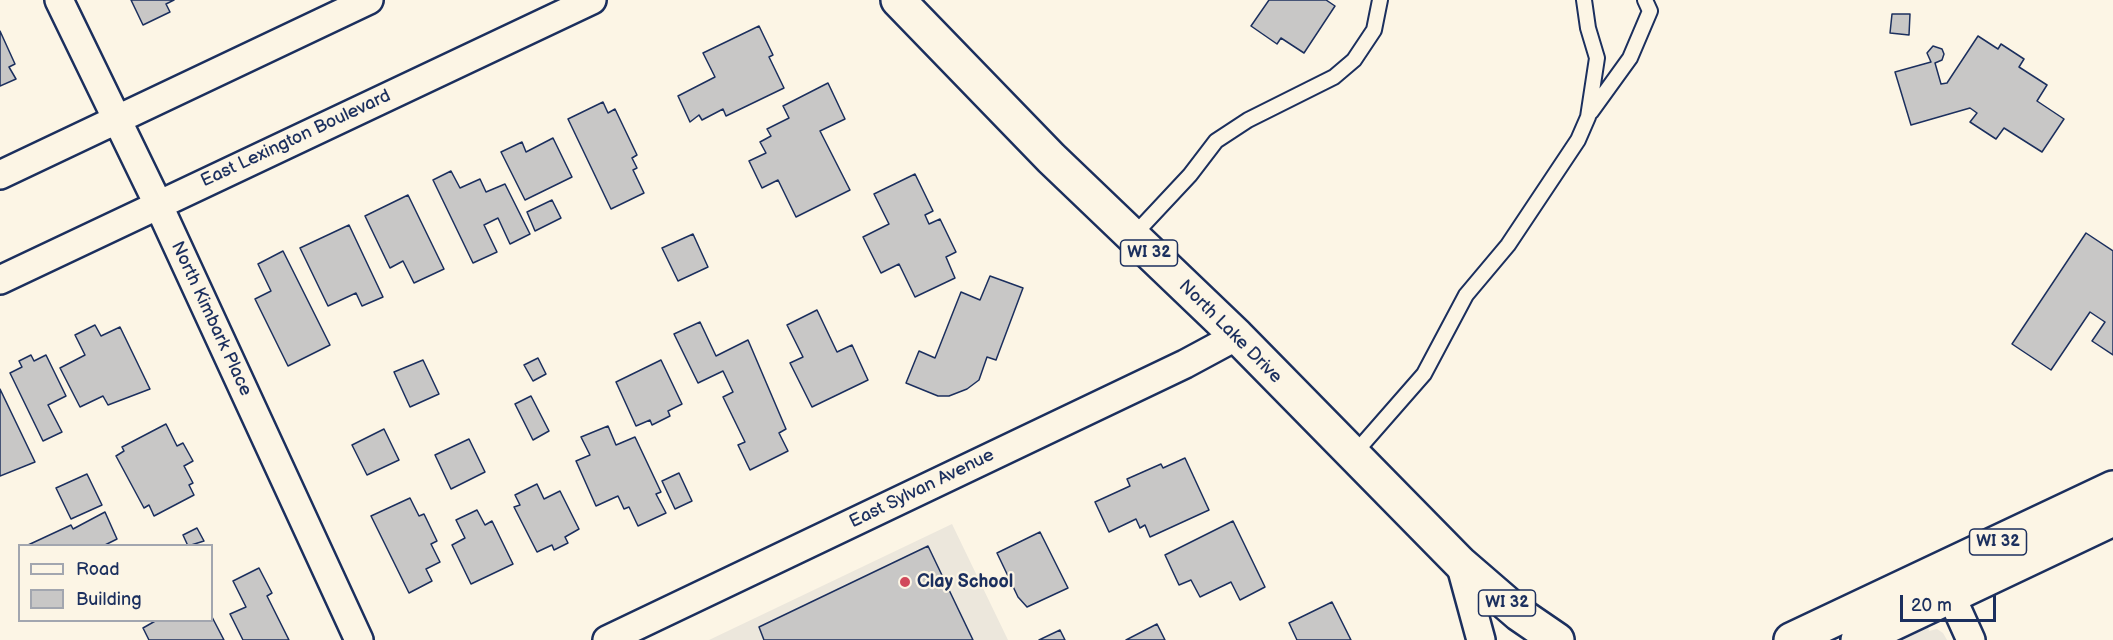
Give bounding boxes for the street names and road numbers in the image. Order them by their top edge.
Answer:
street label: East Lexington Boulevard [198,85,394,193]
street label: North Kimbark Place [166,238,256,400]
road number: WI 32 [1120,240,1178,266]
street label: North Lake Drive [1174,276,1286,388]
street label: East Sylvan Avenue [846,445,998,533]
road number: WI 32 [1970,529,2026,555]
road number: WI 32 [1478,590,1536,616]

